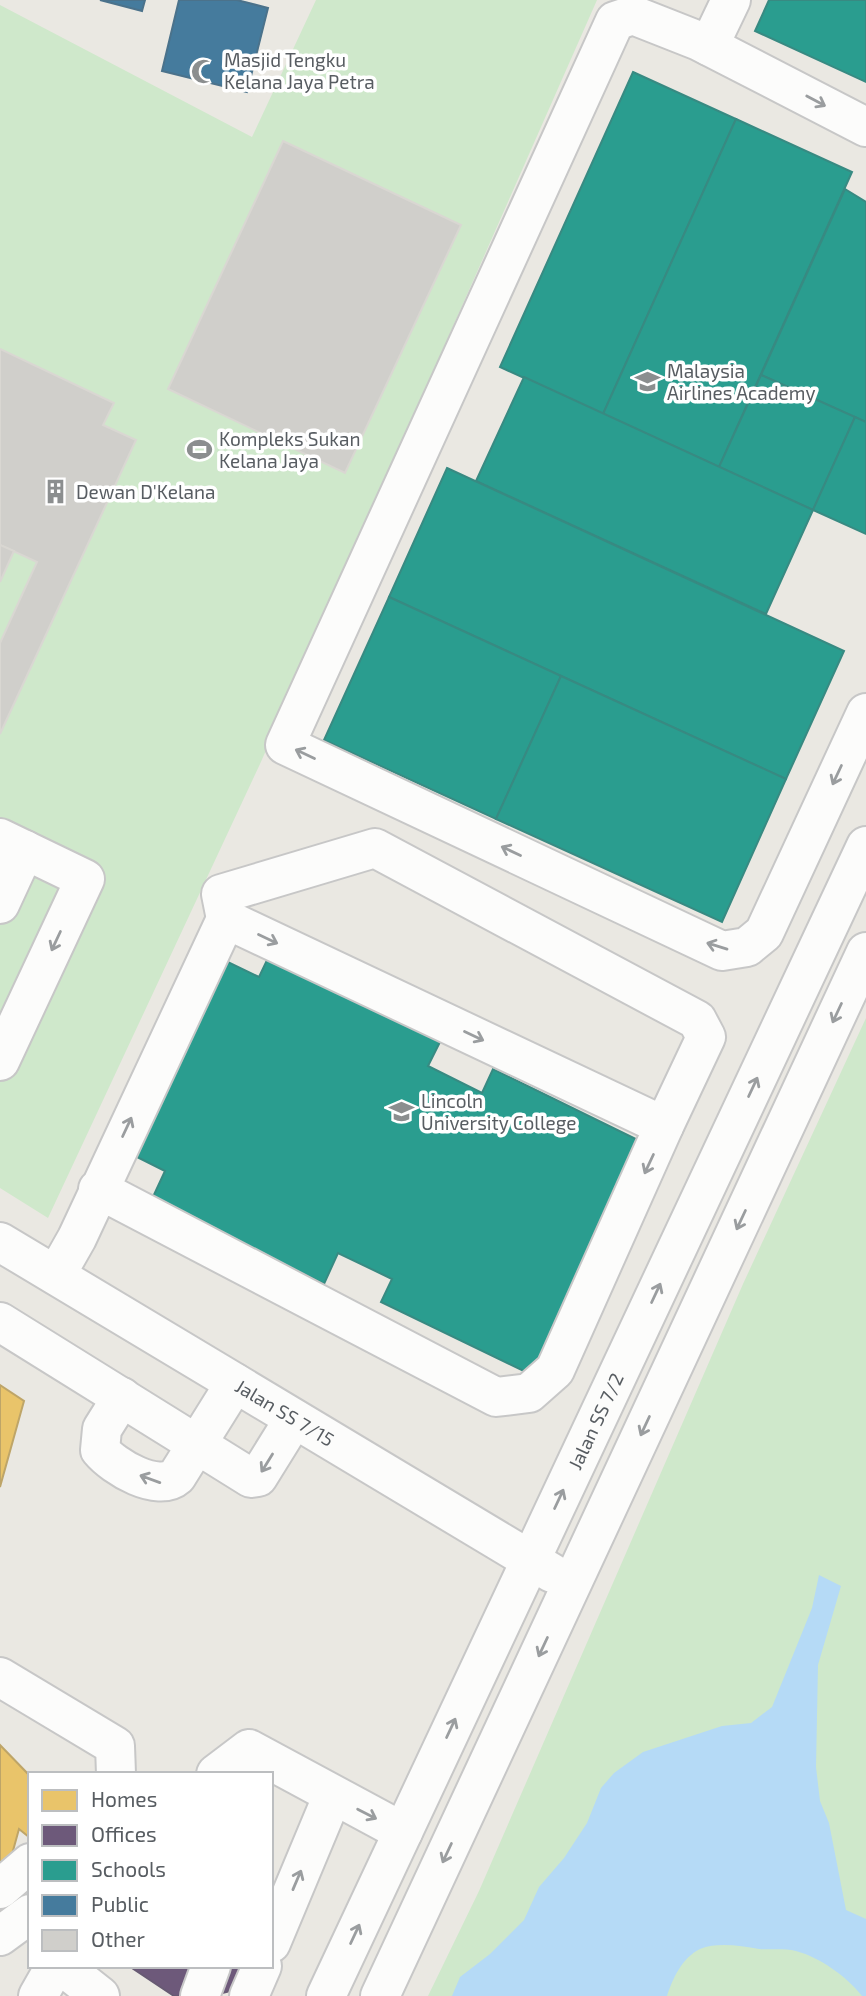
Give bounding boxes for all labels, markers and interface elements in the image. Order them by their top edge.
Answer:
place label: Masjid Tengku Kelana Jaya Petra [224,48,375,93]
mosque icon: Masjid Tengku Kelana Jaya Petra [190,57,218,85]
one-way arrow [806,94,826,108]
place label: Malaysia Airlines Academy [667,359,816,404]
school or university icon: Malaysia Airlines Academy [633,368,661,396]
place label: Kompleks Sukan Kelana Jaya [219,427,360,472]
sports icon: Kompleks Sukan Kelana Jaya [185,436,213,464]
building icon: Dewan D'Kelana [42,478,70,506]
place label: Dewan D'Kelana [76,480,215,503]
one-way arrow [295,747,316,760]
one-way arrow [830,764,843,785]
one-way arrow [501,844,522,857]
one-way arrow [49,930,62,952]
one-way arrow [257,933,278,946]
one-way arrow [706,939,728,952]
one-way arrow [830,1002,843,1024]
one-way arrow [463,1030,484,1043]
one-way arrow [747,1077,760,1098]
place label: Lincoln University College [421,1089,577,1134]
school or university icon: Lincoln University College [387,1098,415,1126]
one-way arrow [121,1117,135,1138]
one-way arrow [642,1153,655,1175]
one-way arrow [734,1209,747,1230]
one-way arrow [650,1283,663,1304]
street label: Jalan SS 7/2 [563,1369,628,1473]
street label: Jalan SS 7/15 [231,1374,339,1451]
one-way arrow [638,1415,651,1436]
one-way arrow [259,1453,273,1473]
one-way arrow [139,1472,161,1484]
one-way arrow [553,1489,566,1510]
one-way arrow [535,1636,549,1657]
one-way arrow [445,1718,459,1739]
legend [28,1772,273,1968]
text: Homes [91,1786,157,1811]
one-way arrow [356,1808,377,1822]
text: Offices [91,1821,157,1846]
one-way arrow [439,1842,453,1863]
text: Schools [91,1856,166,1881]
one-way arrow [292,1870,305,1891]
text: Public [91,1891,149,1916]
one-way arrow [349,1924,362,1945]
text: Other [91,1926,146,1951]

